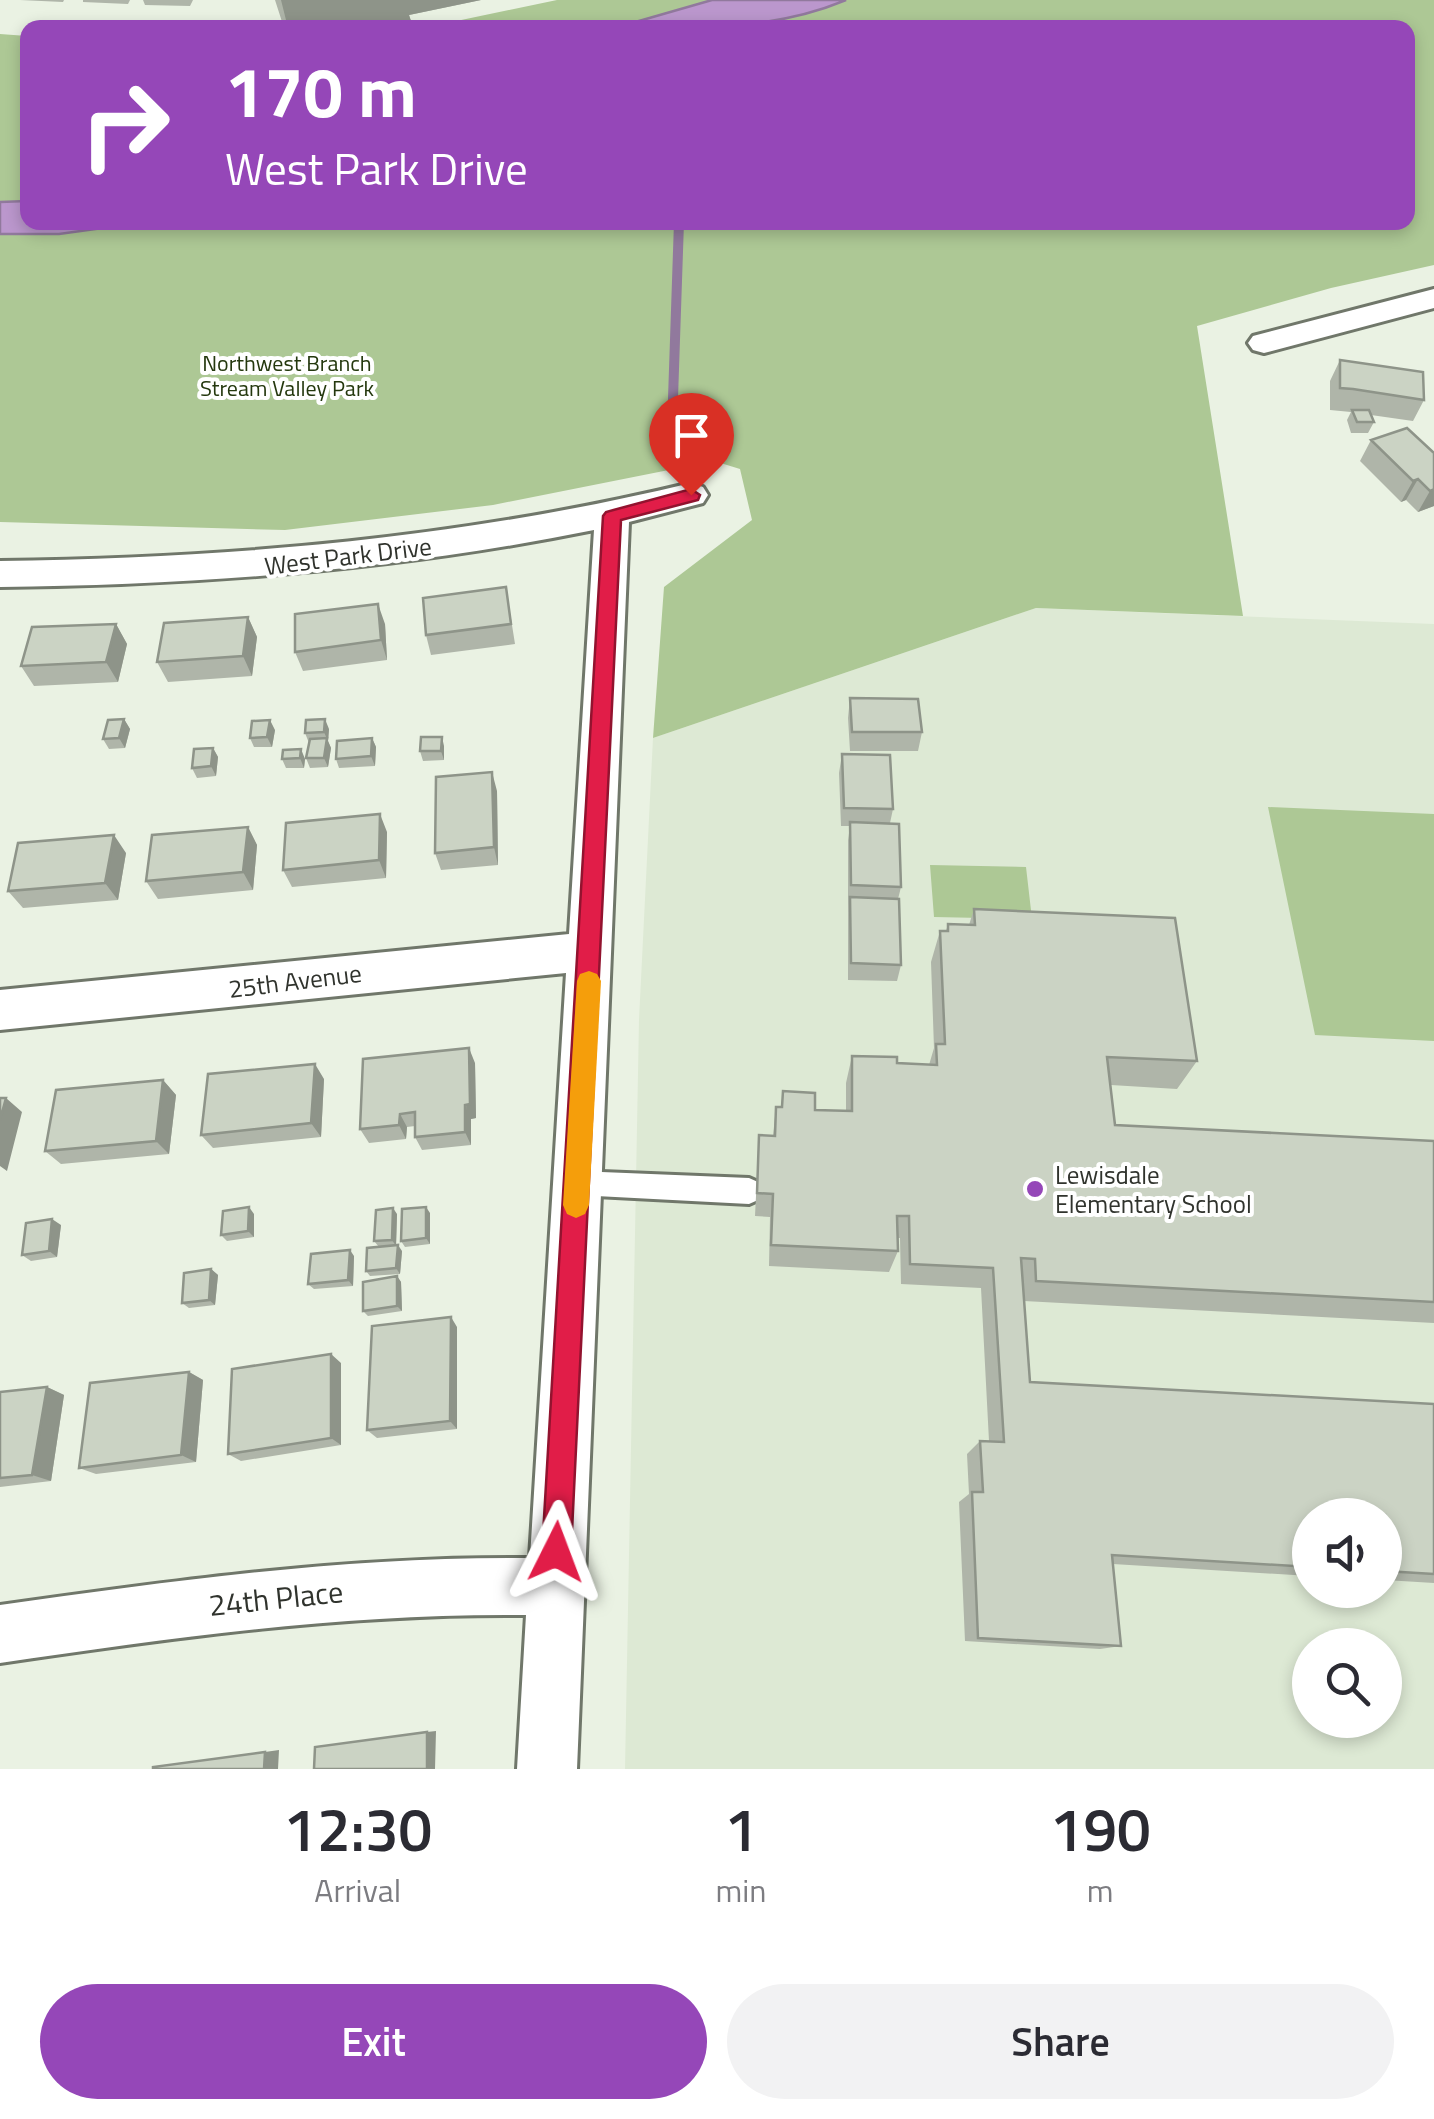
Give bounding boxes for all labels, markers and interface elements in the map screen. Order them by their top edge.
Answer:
text: 170 m [225,38,417,144]
icon: right [60,60,190,190]
text: West Park Drive [225,134,528,202]
park label: Northwest Branch Stream Valley Park [200,346,375,405]
pin [649,393,734,496]
icon: arrive [664,408,719,463]
street label: West Park Drive [262,527,434,585]
street label: 25th Avenue [226,954,364,1008]
place label: Lewisdale Elementary School [1055,1156,1252,1223]
marker: Lewisdale Elementary School [1024,1178,1046,1200]
map controls [1292,1498,1402,1738]
button: sound [1292,1498,1402,1608]
position arrow [504,1500,608,1604]
street label: 24th Place [207,1568,345,1628]
button: search [1292,1628,1402,1738]
text: 12:30 [283,1783,432,1874]
text: 1 [724,1783,758,1874]
text: 190 [1050,1783,1151,1874]
text: Arrival [314,1866,401,1914]
text: min [715,1866,766,1914]
text: m [1087,1866,1114,1914]
button: Exit [40,1984,707,2099]
button: Share [727,1984,1394,2099]

